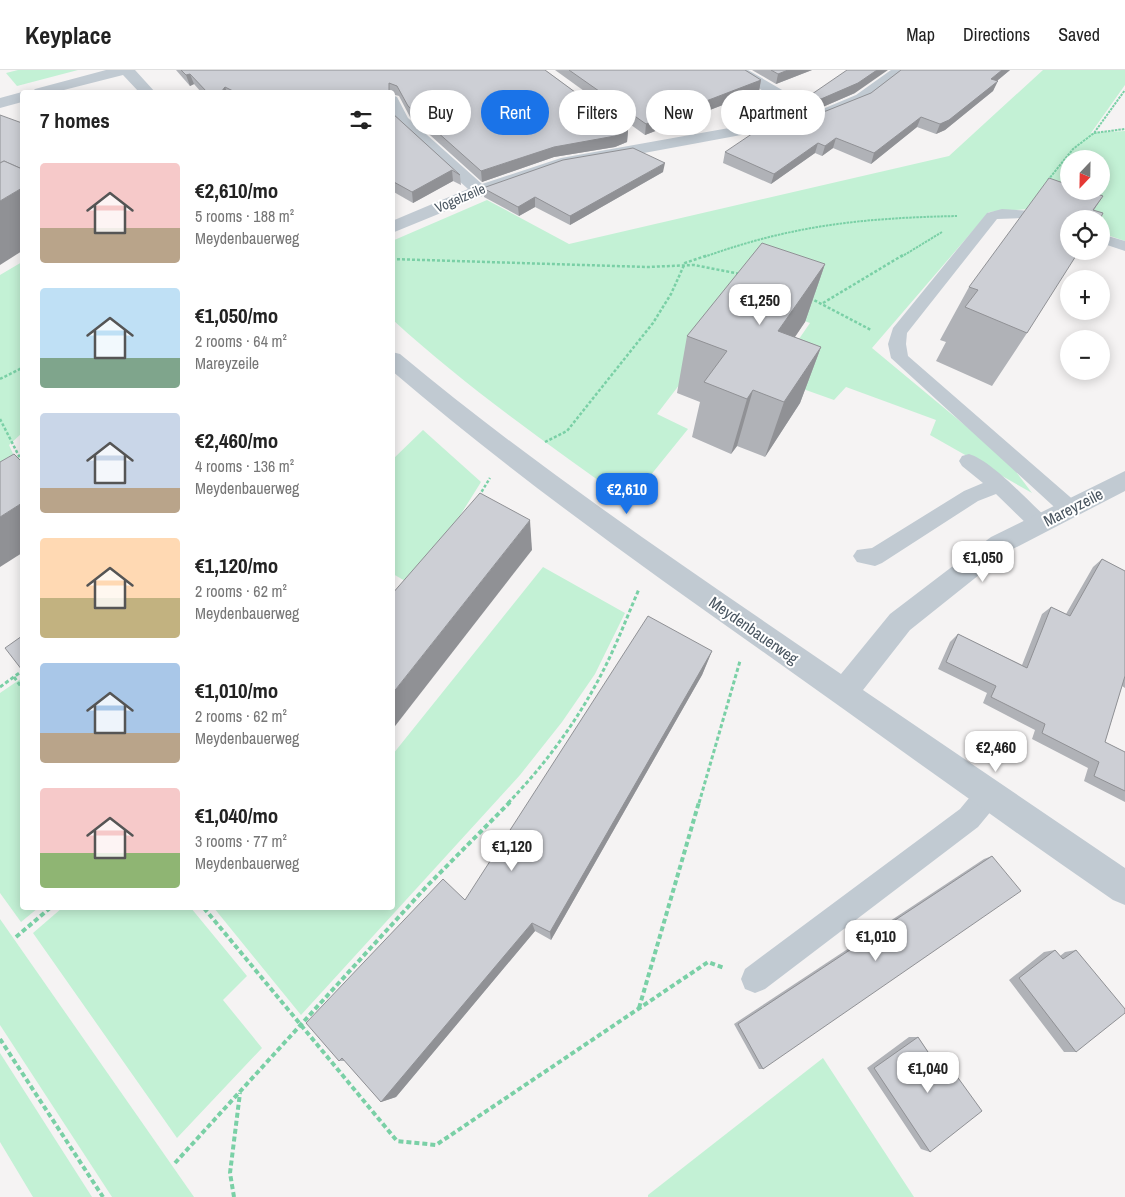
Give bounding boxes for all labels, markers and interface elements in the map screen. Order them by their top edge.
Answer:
text: Keyplace [25,19,111,51]
text: Map [906,22,935,47]
text: Directions [963,22,1030,47]
text: Saved [1058,22,1100,47]
chip: Buy [410,90,471,135]
chip: Rent [481,90,549,135]
chip: Filters [559,90,636,135]
chip: New [646,90,711,135]
chip: Apartment [721,90,825,135]
text: 7 homes [40,106,110,135]
icon: filters [347,106,375,134]
north arrow [1060,150,1110,200]
map controls [1060,150,1110,380]
text: €2,610/mo [195,176,278,205]
street label: Vogelzeile [432,179,488,217]
icon: home [80,183,140,243]
text: 5 rooms · 188 m² [195,205,294,227]
button: locate [1060,210,1110,260]
text: Meydenbauerweg [195,227,299,249]
button: + [1060,270,1110,320]
pin: €1,250 [719,284,801,326]
text: €1,250 [740,289,780,311]
text: €1,050/mo [195,301,278,330]
icon: home [80,308,140,368]
text: 2 rooms · 64 m² [195,330,287,352]
button: − [1060,330,1110,380]
text: Mareyzeile [195,352,259,374]
text: €2,460/mo [195,426,278,455]
icon: home [80,433,140,493]
text: 4 rooms · 136 m² [195,455,294,477]
pin: €2,610 [586,472,668,515]
text: Meydenbauerweg [195,477,299,499]
text: €2,610 [607,478,647,500]
street label: Mareyzeile [1039,483,1107,531]
pin: €1,050 [942,540,1024,583]
text: €1,050 [963,546,1003,568]
text: €1,120/mo [195,551,278,580]
icon: home [80,558,140,618]
text: 2 rooms · 62 m² [195,580,287,602]
street label: Meydenbauerweg [705,591,804,669]
text: Meydenbauerweg [195,602,299,624]
text: €1,010/mo [195,676,278,705]
icon: home [80,683,140,743]
text: 2 rooms · 62 m² [195,705,287,727]
text: Meydenbauerweg [195,727,299,749]
pin: €2,460 [955,730,1037,773]
text: €2,460 [976,736,1016,758]
text: €1,040/mo [195,801,278,830]
icon: home [80,808,140,868]
text: 3 rooms · 77 m² [195,830,287,852]
pin: €1,120 [471,830,553,872]
text: €1,120 [492,835,532,857]
text: Meydenbauerweg [195,852,299,874]
pin: €1,010 [835,920,917,962]
text: €1,010 [856,925,896,947]
pin: €1,040 [887,1052,969,1094]
text: €1,040 [908,1057,948,1079]

